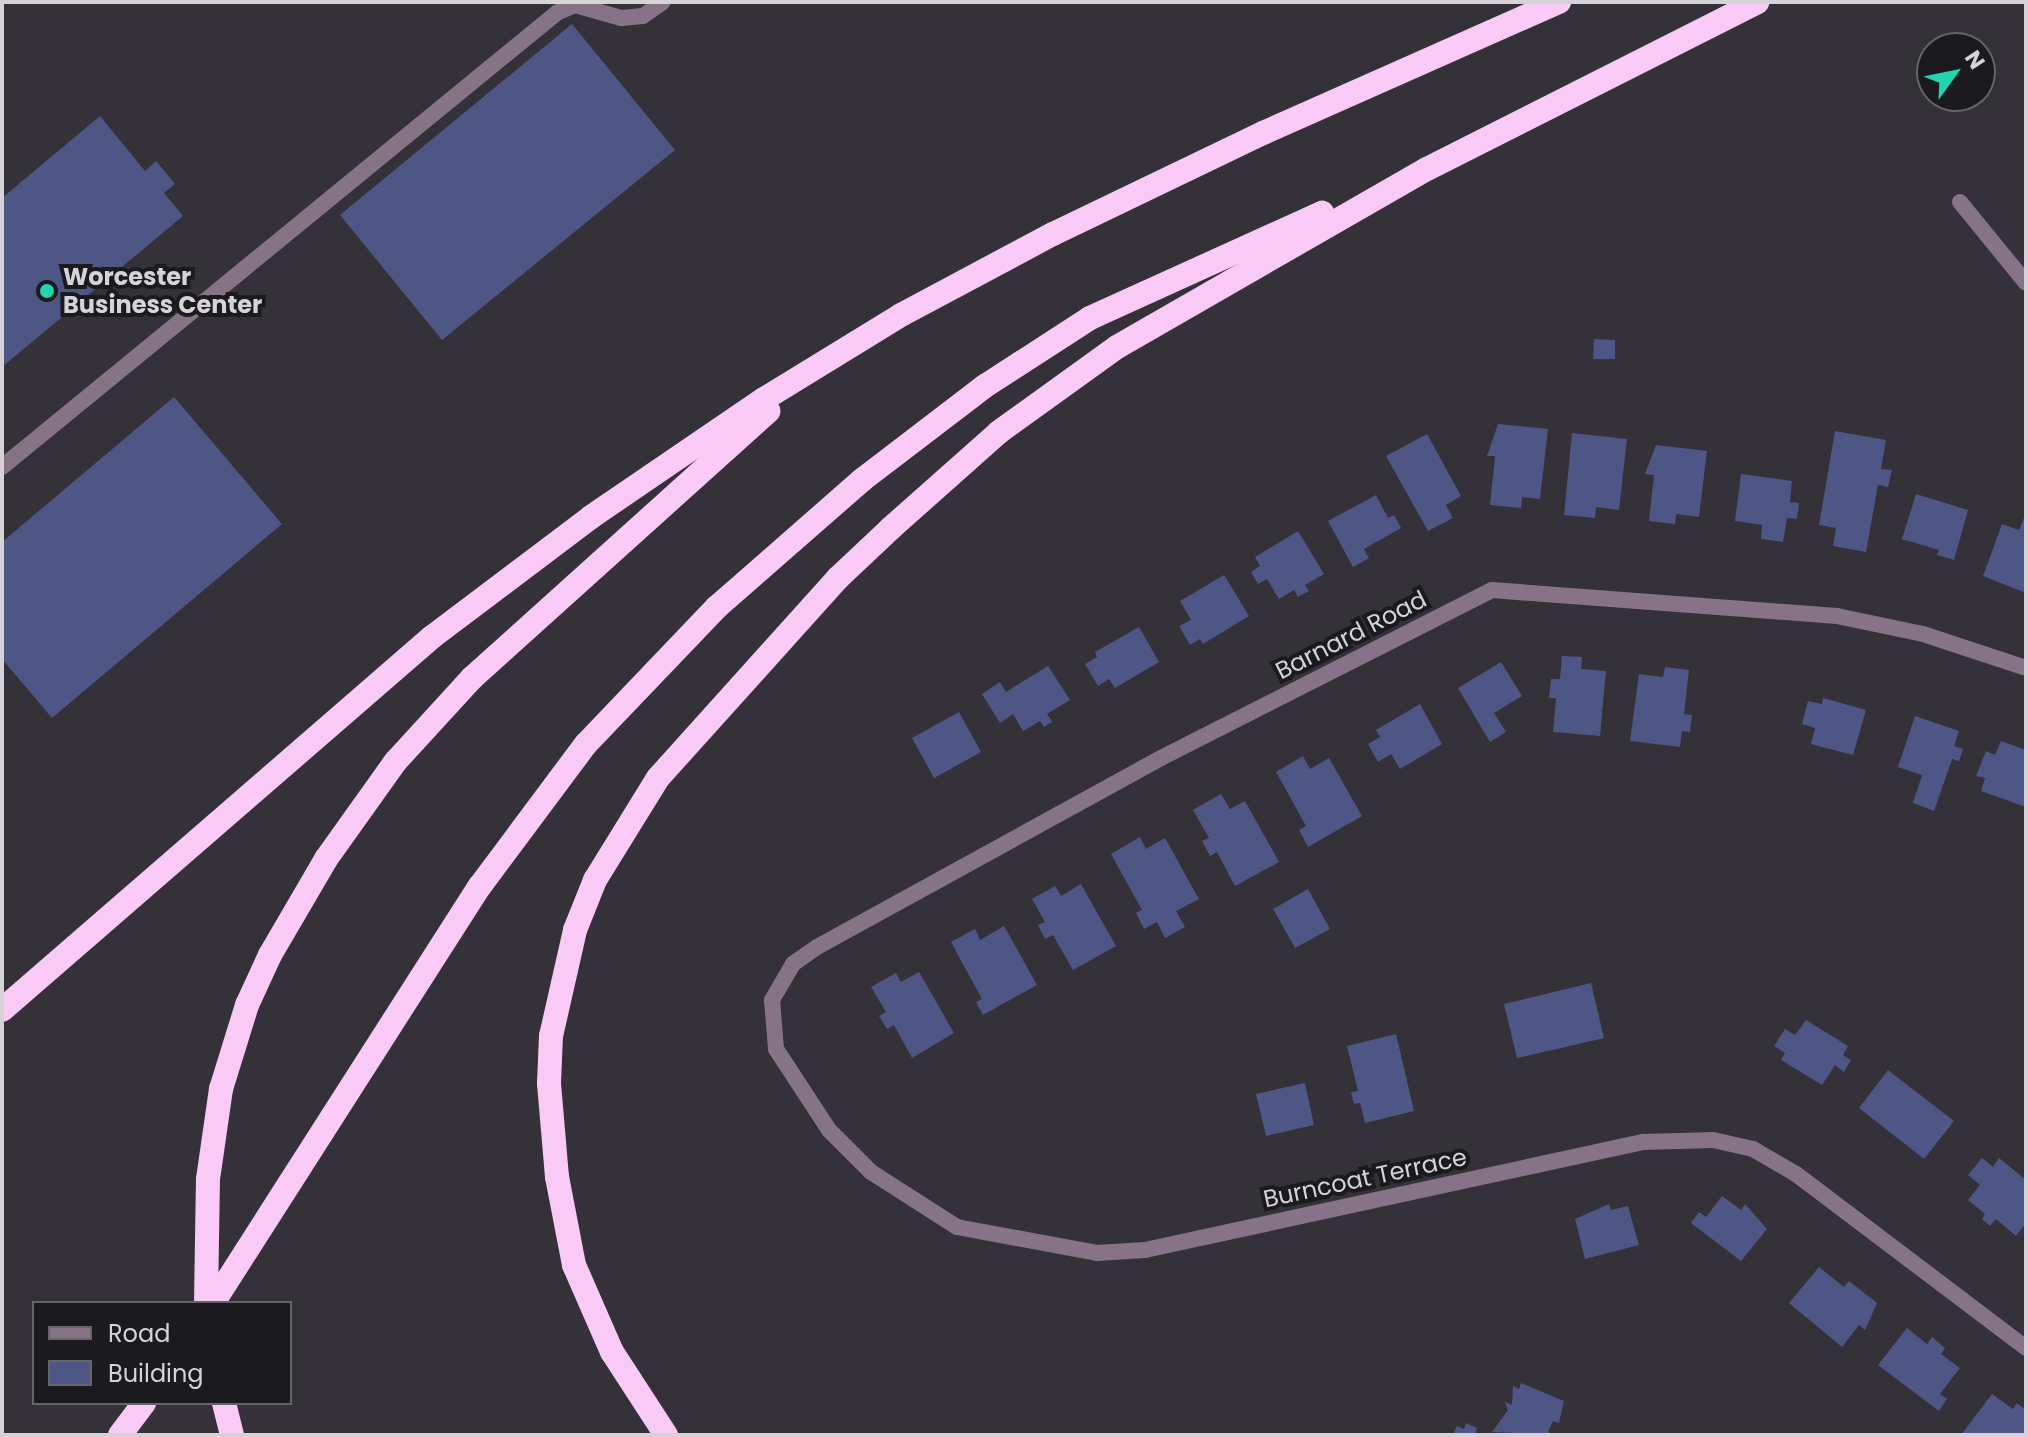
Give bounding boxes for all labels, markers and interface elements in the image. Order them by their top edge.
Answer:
north arrow [1916,32,1996,112]
text: N [1957,44,1992,75]
place label: Worcester Business Center [63,263,262,319]
marker: Worcester Business Center [38,282,56,300]
street label: Barnard Road [1271,585,1431,685]
street label: Burncoat Terrace [1261,1142,1469,1214]
legend [32,1301,292,1405]
text: Road [108,1317,170,1350]
text: Building [108,1357,204,1390]

